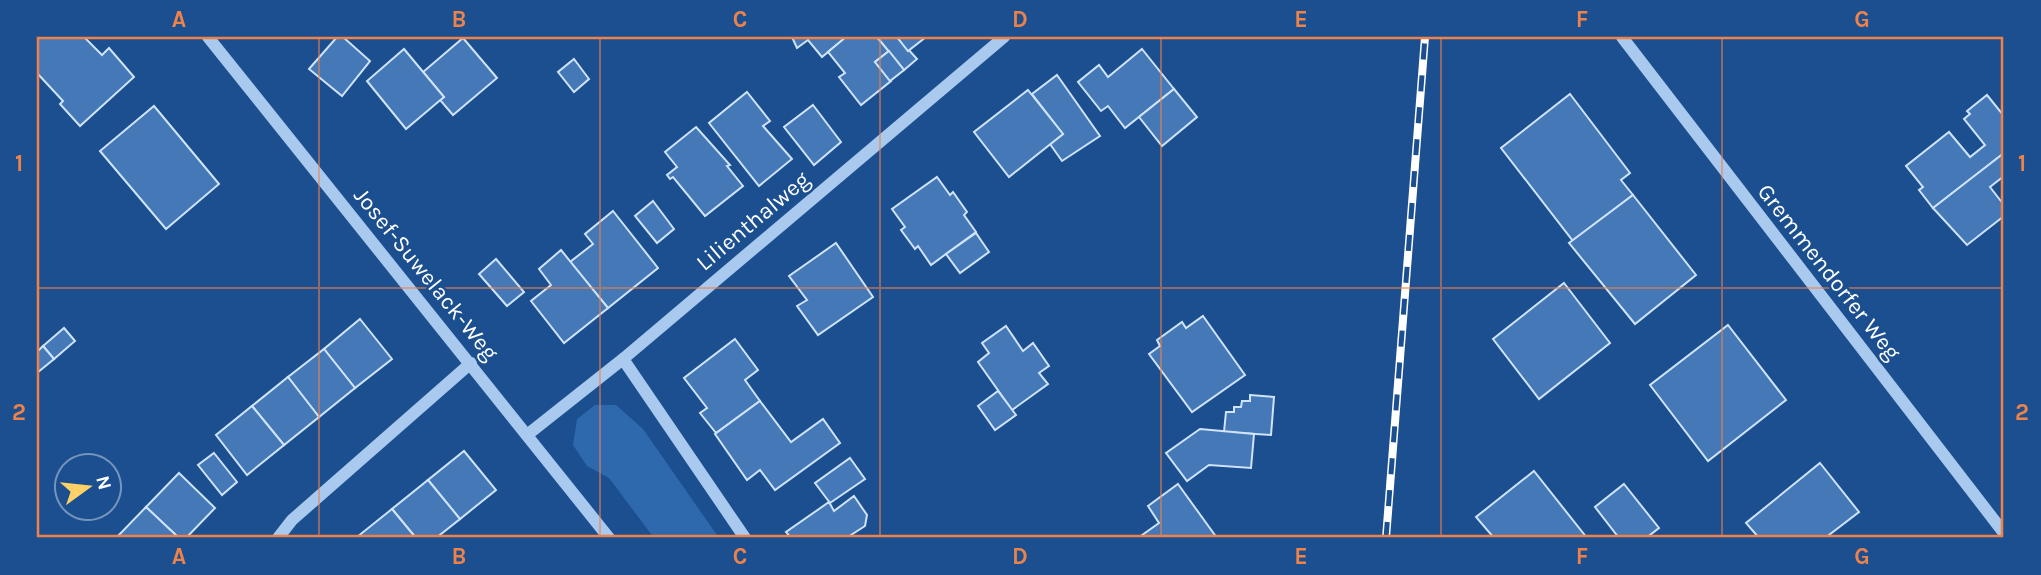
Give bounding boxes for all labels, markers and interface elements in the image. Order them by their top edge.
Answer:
text: A [172,6,186,33]
text: B [452,6,466,33]
text: C [733,6,747,33]
text: D [1012,6,1028,33]
text: E [1294,6,1308,33]
text: F [1576,6,1588,33]
text: G [1854,6,1870,33]
text: 1 [15,150,23,177]
text: 1 [2018,150,2026,177]
street label: Lilienthalweg [691,166,815,276]
street label: Gremmendorfer Weg [1752,178,1906,366]
street label: Josef-Suwelack-Weg [348,182,504,366]
text: 2 [12,399,26,426]
text: 2 [2015,399,2029,426]
north arrow [52,452,122,522]
text: N [91,473,116,492]
text: A [172,543,186,570]
text: B [452,543,466,570]
text: C [733,543,747,570]
text: D [1012,543,1028,570]
text: E [1294,543,1308,570]
text: F [1576,543,1588,570]
text: G [1854,543,1870,570]

